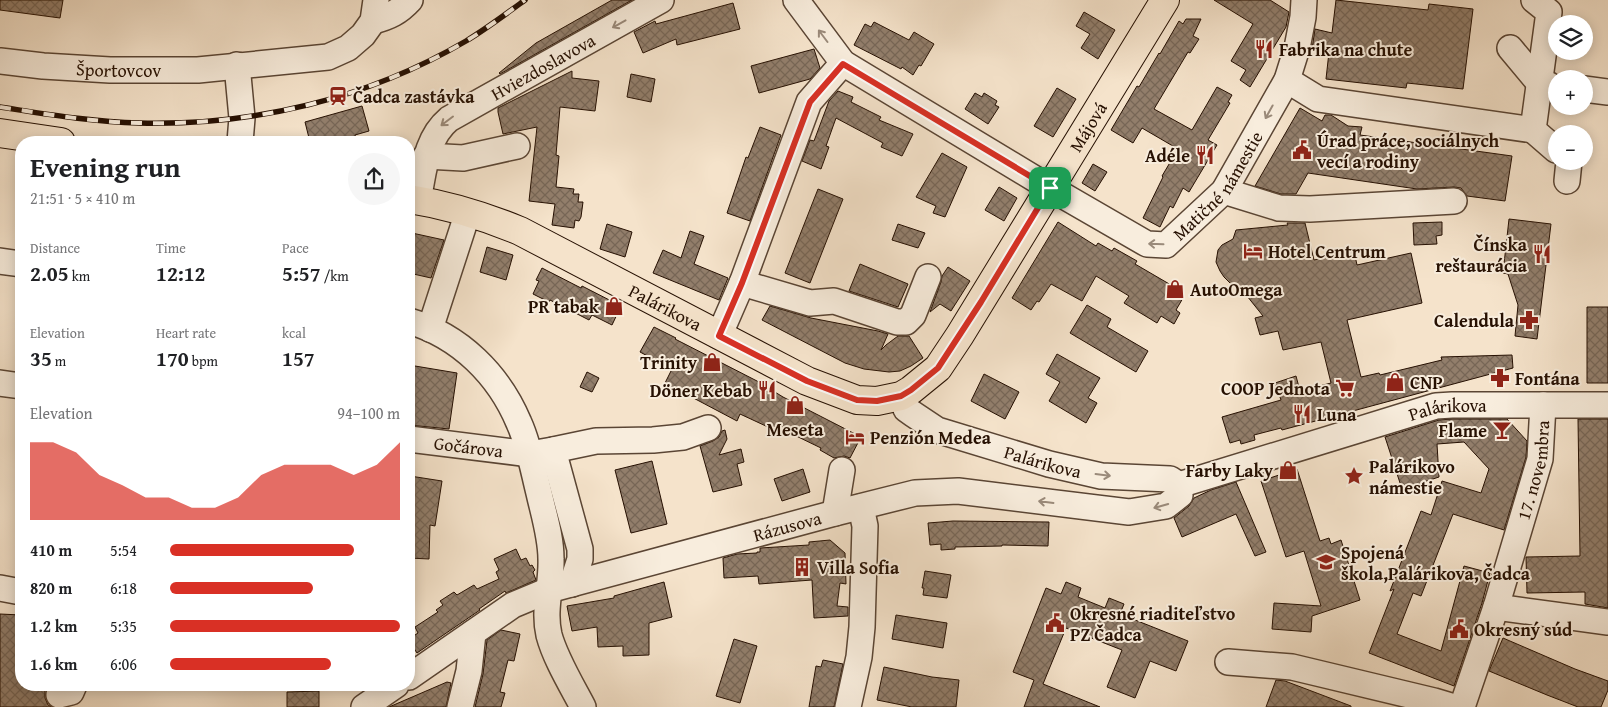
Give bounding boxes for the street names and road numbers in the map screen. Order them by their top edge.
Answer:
street label: Hviezdoslavova [485,26,600,107]
street label: Športovcov [75,55,161,84]
street label: Májová [1062,96,1113,157]
street label: Matičné námestie [1166,126,1269,246]
street label: Palárikova [624,277,707,338]
street label: Palárikova [1405,392,1487,427]
street label: 17. novembra [1509,419,1556,523]
street label: Gočárova [432,429,505,464]
street label: Palárikova [1001,438,1085,485]
street label: Rázusova [750,504,825,548]

